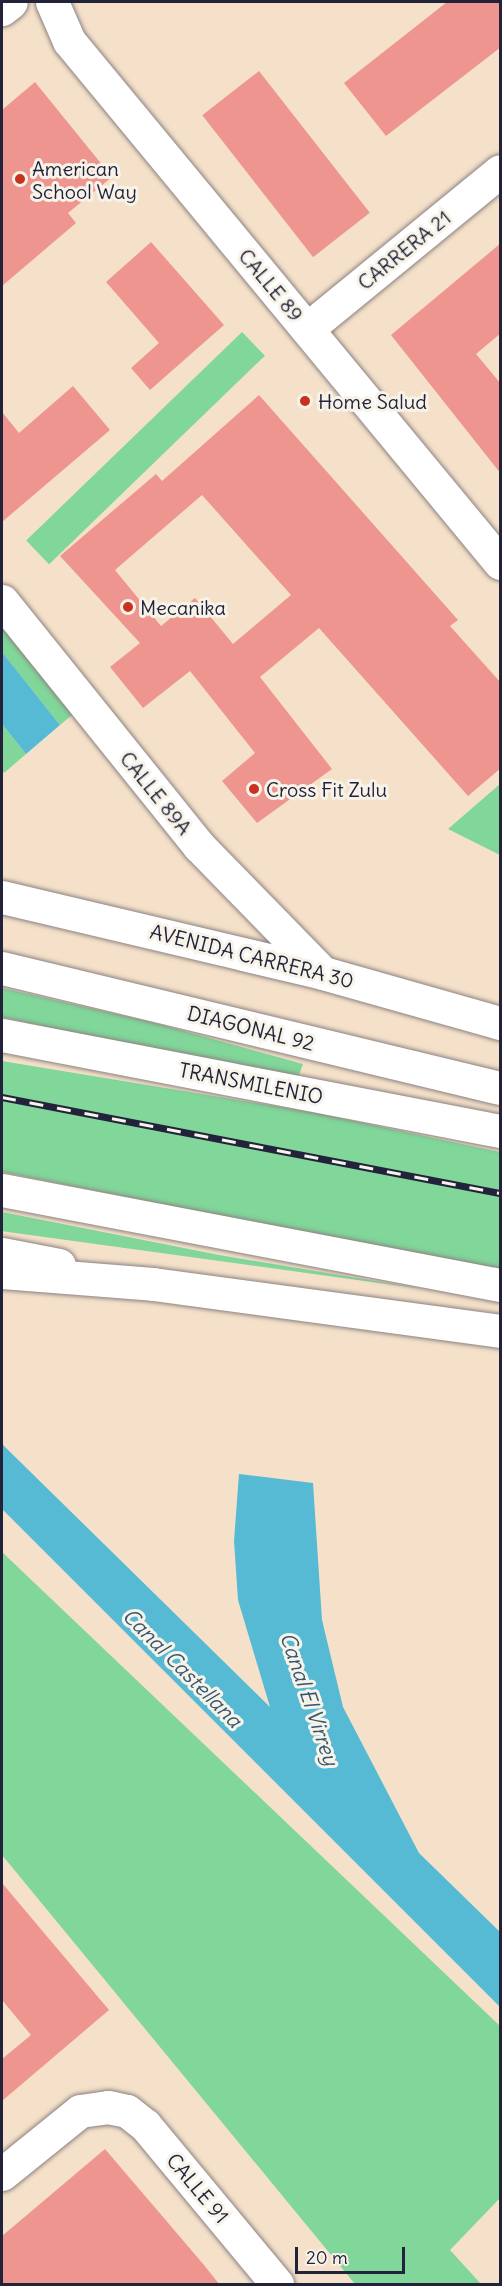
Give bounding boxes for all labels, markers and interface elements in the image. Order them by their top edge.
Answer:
place label: American School Way [32,156,137,203]
marker: American School Way [13,172,27,186]
street label: CARRERA 21 [353,205,455,295]
street label: CALLE 89 [234,244,308,326]
place label: Home Salud [318,389,427,413]
marker: Home Salud [296,392,314,410]
place label: Mecanika [140,595,226,619]
marker: Mecanika [121,600,135,614]
street label: CALLE 89A [115,747,197,839]
place label: Cross Fit Zulu [266,777,387,801]
marker: Cross Fit Zulu [247,782,261,796]
street label: AVENIDA CARRERA 30 [148,919,356,993]
street label: DIAGONAL 92 [185,1001,317,1055]
street label: TRANSMILENIO [177,1057,325,1109]
water label: Canal Castellana [117,1603,247,1733]
water label: Canal El Virrey [274,1629,344,1769]
street label: CALLE 91 [162,2148,234,2228]
scale bar [298,2235,408,2273]
text: 20 m [306,2246,348,2269]

